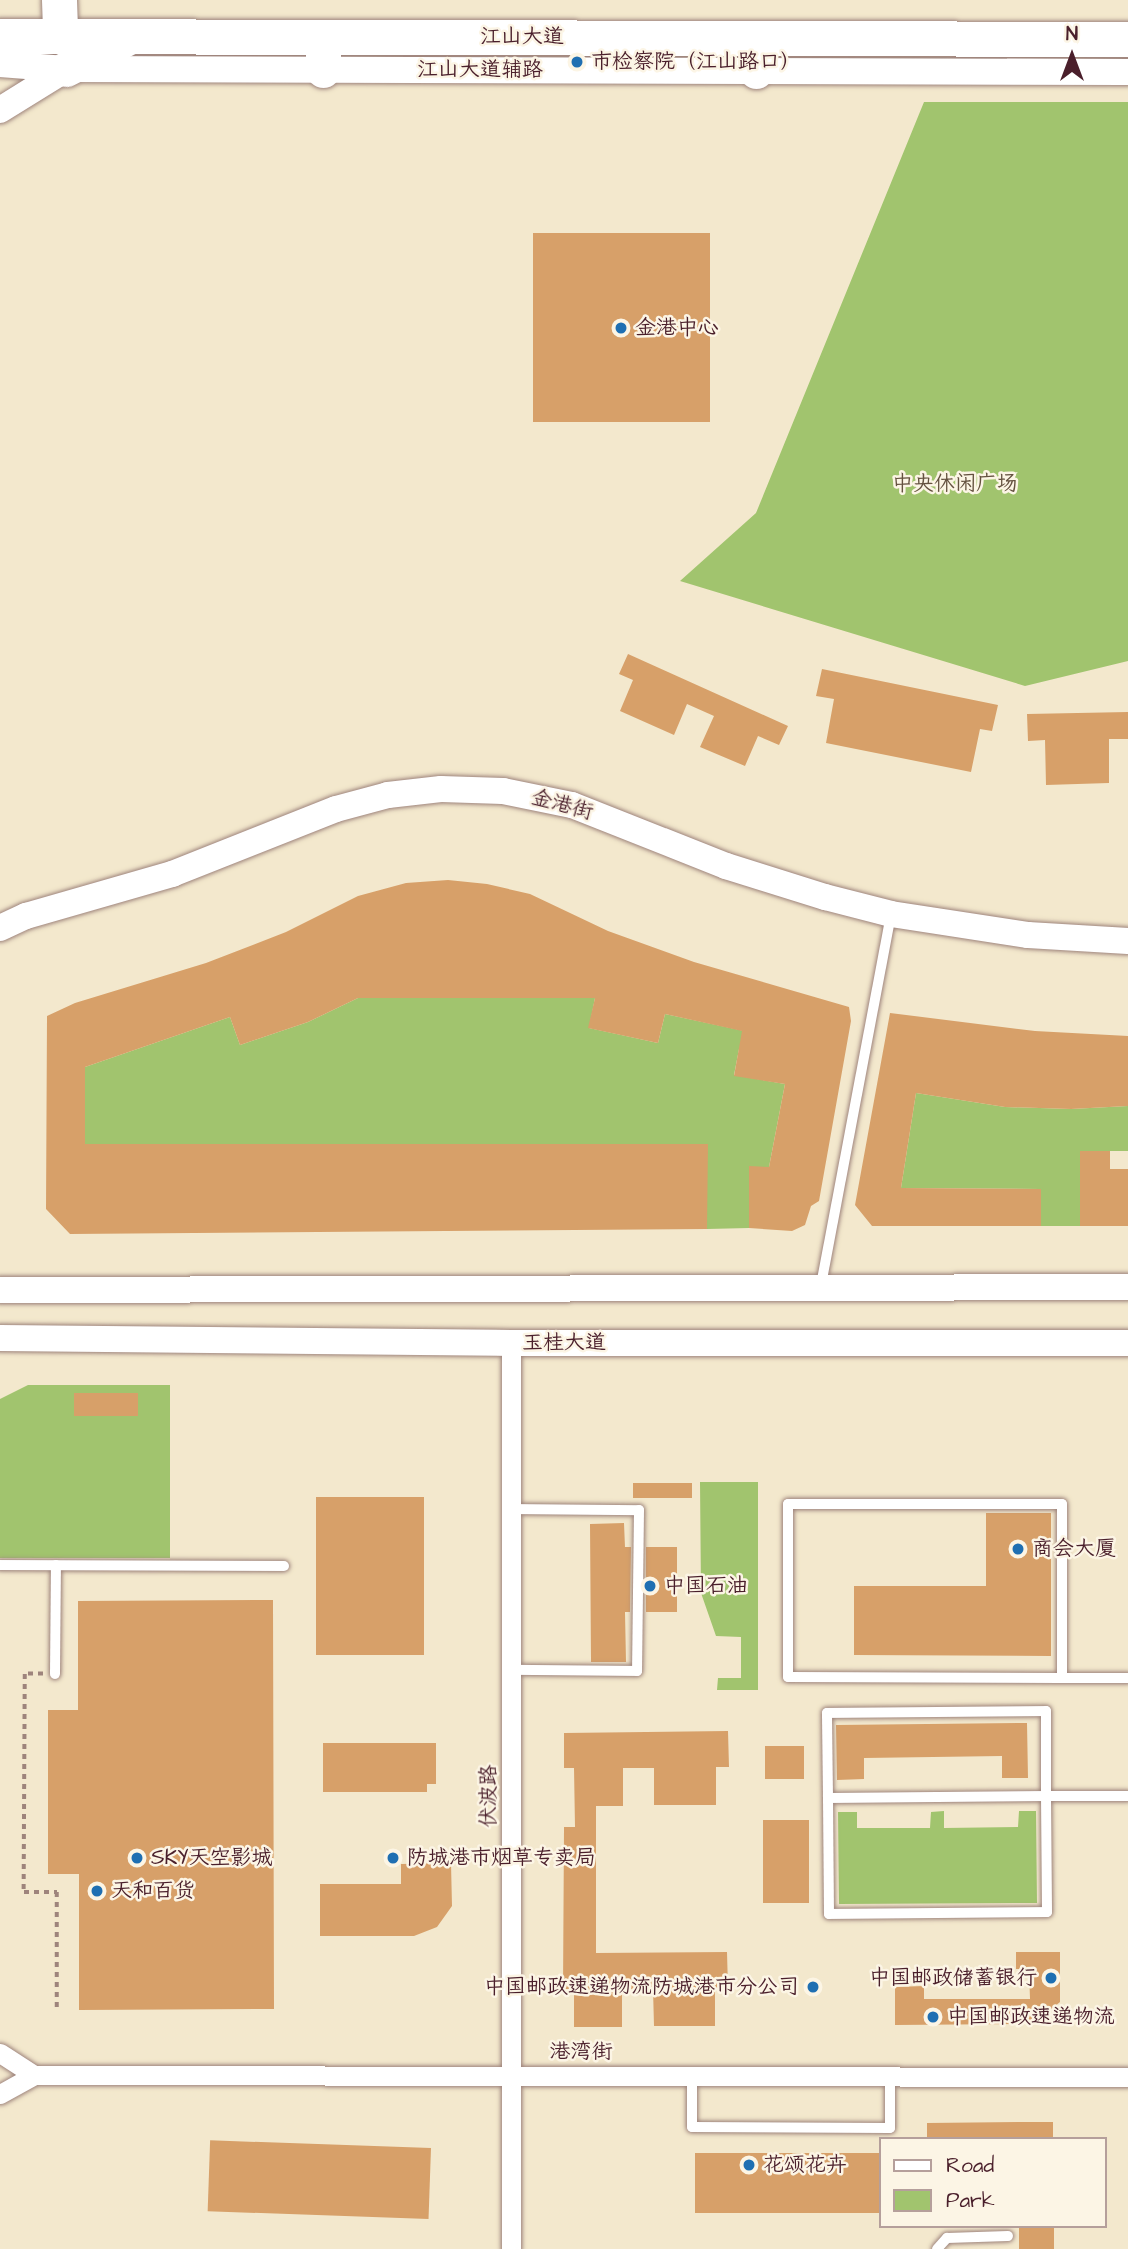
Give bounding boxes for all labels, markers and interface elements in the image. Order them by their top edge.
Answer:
north arrow [1037,21,1107,91]
text: N [1066,21,1078,48]
street label: 江山大道 [480,24,564,50]
place label: 市检察院（江山路口） [591,49,801,75]
marker: 市检察院（江山路口） [569,54,585,70]
street label: 江山大道辅路 [417,57,543,83]
place label: 金港中心 [635,315,719,341]
marker: 金港中心 [613,320,629,336]
park label: 中央休闲广场 [892,471,1018,497]
street label: 金港街 [528,785,596,825]
street label: 玉桂大道 [522,1330,606,1356]
place label: 商会大厦 [1032,1536,1116,1562]
marker: 商会大厦 [1010,1541,1026,1557]
place label: 中国石油 [664,1573,748,1599]
marker: 中国石油 [642,1578,658,1594]
street label: 伏波路 [476,1765,502,1827]
place label: SKY天空影城 [151,1845,272,1871]
place label: 防城港市烟草专卖局 [407,1845,596,1871]
marker: SKY天空影城 [129,1850,145,1866]
marker: 防城港市烟草专卖局 [385,1850,401,1866]
place label: 天和百货 [111,1878,195,1904]
marker: 天和百货 [89,1883,105,1899]
place label: 中国邮政储蓄银行 [869,1965,1037,1991]
marker: 中国邮政储蓄银行 [1043,1970,1059,1986]
place label: 中国邮政速递物流防城港市分公司 [484,1974,799,2000]
marker: 中国邮政速递物流防城港市分公司 [805,1979,821,1995]
place label: 中国邮政速递物流 [947,2004,1115,2030]
marker: 中国邮政速递物流 [925,2009,941,2025]
street label: 港湾街 [550,2039,612,2065]
legend [880,2137,1107,2228]
text: Road [946,2151,994,2180]
place label: 花颂花卉 [763,2152,847,2178]
marker: 花颂花卉 [741,2157,757,2173]
text: Park [946,2186,995,2215]

